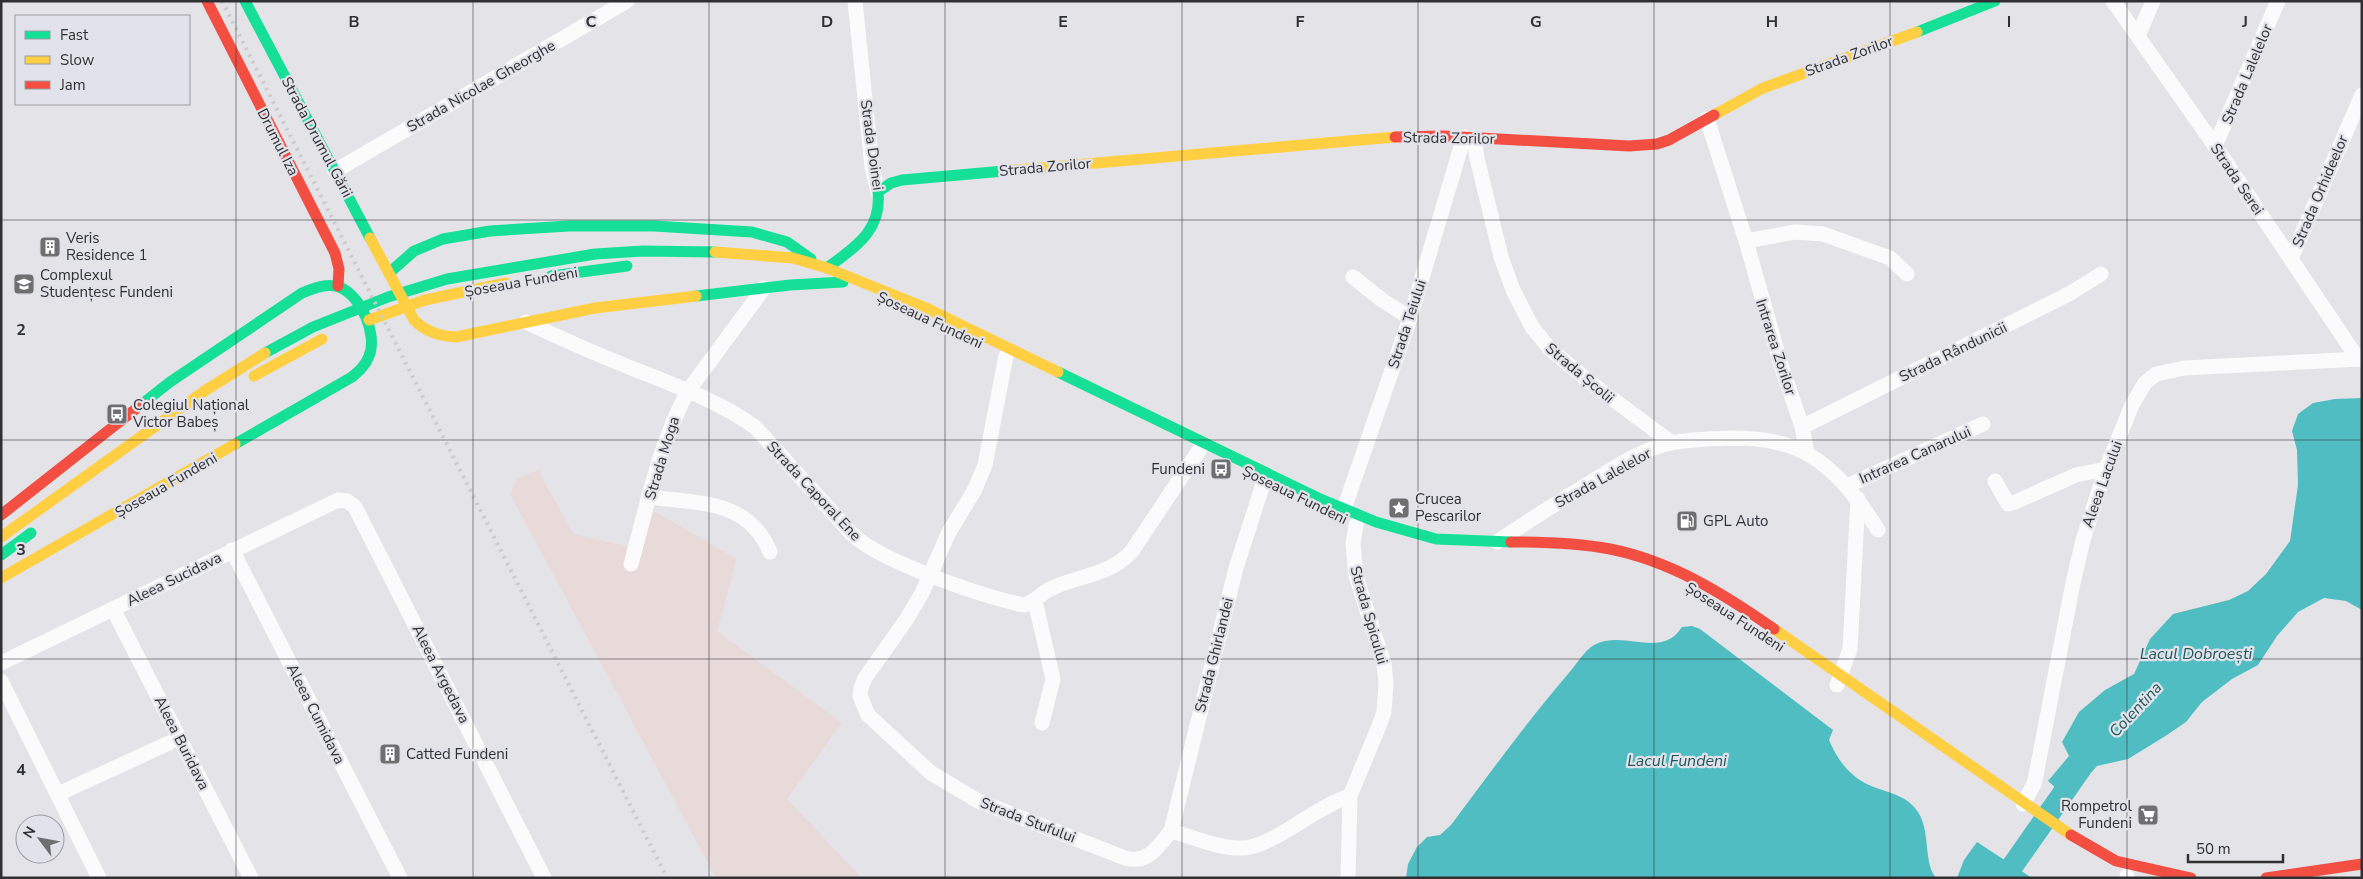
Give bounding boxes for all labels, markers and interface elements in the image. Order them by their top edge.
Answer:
text: B [348,11,360,33]
text: C [586,11,597,33]
text: D [821,11,833,33]
text: E [1058,11,1068,33]
text: F [1296,11,1305,33]
text: G [1530,11,1542,33]
text: H [1766,11,1778,33]
text: I [2007,11,2011,33]
text: J [2241,11,2248,33]
legend [15,15,190,105]
street label: Strada Lalelelor [2217,20,2277,127]
text: Fast [60,25,89,45]
street label: Strada Zorilor [1802,31,1896,81]
street label: Strada Nicolae Gheorghe [403,35,559,137]
text: Slow [60,50,95,70]
street label: Strada Drumul Gării [277,73,357,201]
text: Jam [59,75,86,95]
street label: Strada Doinei [856,98,888,192]
street label: Drumul Iza [252,105,304,179]
street label: Strada Zorilor [1403,127,1496,149]
street label: Strada Orhideelor [2287,131,2353,250]
street label: Strada Serei [2206,139,2268,219]
street label: Strada Zorilor [998,153,1092,181]
place label: Veris Residence 1 [65,228,147,265]
building icon: Veris Residence 1 [38,235,62,259]
street label: Șoseaua Fundeni [463,262,579,302]
place label: Complexul Studențesc Fundeni [40,265,173,302]
school or university icon: Complexul Studențesc Fundeni [12,272,36,296]
street label: Strada Teiului [1383,277,1431,371]
street label: Șoseaua Fundeni [874,287,986,353]
street label: Intrarea Zorilor [1751,296,1801,398]
street label: Strada Rândunicii [1896,317,2010,387]
text: 2 [16,319,26,341]
street label: Strada Școlii [1541,338,1619,408]
place label: Colegiul Național Victor Babeș [132,395,250,432]
bus stop icon: Colegiul Național Victor Babeș [105,402,129,426]
street label: Strada Moga [640,414,684,502]
street label: Intrarea Canarului [1856,421,1974,489]
street label: Strada Caporal Ene [762,437,866,545]
street label: Aleea Lacului [2077,438,2127,530]
street label: Strada Lalelelor [1551,443,1655,513]
street label: Șoseaua Fundeni [111,448,221,522]
bus stop icon: Fundeni [1209,457,1233,481]
place label: Fundeni [1151,459,1205,479]
street label: Șoseaua Fundeni [1239,461,1351,529]
place label: Crucea Pescarilor [1415,489,1482,526]
place icon: Crucea Pescarilor [1387,496,1411,520]
fuel station icon: GPL Auto [1675,509,1699,533]
place label: GPL Auto [1703,511,1768,531]
text: 3 [16,539,26,561]
street label: Aleea Sucidava [123,547,225,611]
street label: Strada Spicului [1345,564,1393,666]
street label: Șoseaua Fundeni [1681,577,1789,657]
street label: Strada Ghirlandei [1190,596,1238,714]
street label: Aleea Argedava [408,621,474,727]
water label: Lacul Dobroești [2140,643,2253,665]
street label: Aleea Cumidava [282,661,350,767]
water label: Colentina [2104,677,2167,742]
street label: Aleea Buridava [150,693,214,793]
building icon: Catted Fundeni [378,742,402,766]
place label: Catted Fundeni [406,744,508,764]
water label: Lacul Fundeni [1627,750,1727,772]
text: 4 [16,759,26,781]
street label: Strada Stufului [977,793,1079,847]
place label: Rompetrol Fundeni [2061,796,2133,833]
supermarket icon: Rompetrol Fundeni [2136,803,2160,827]
north arrow [15,814,65,864]
text: N [19,823,40,842]
scale bar [2188,832,2283,864]
text: 50 m [2196,839,2231,859]

